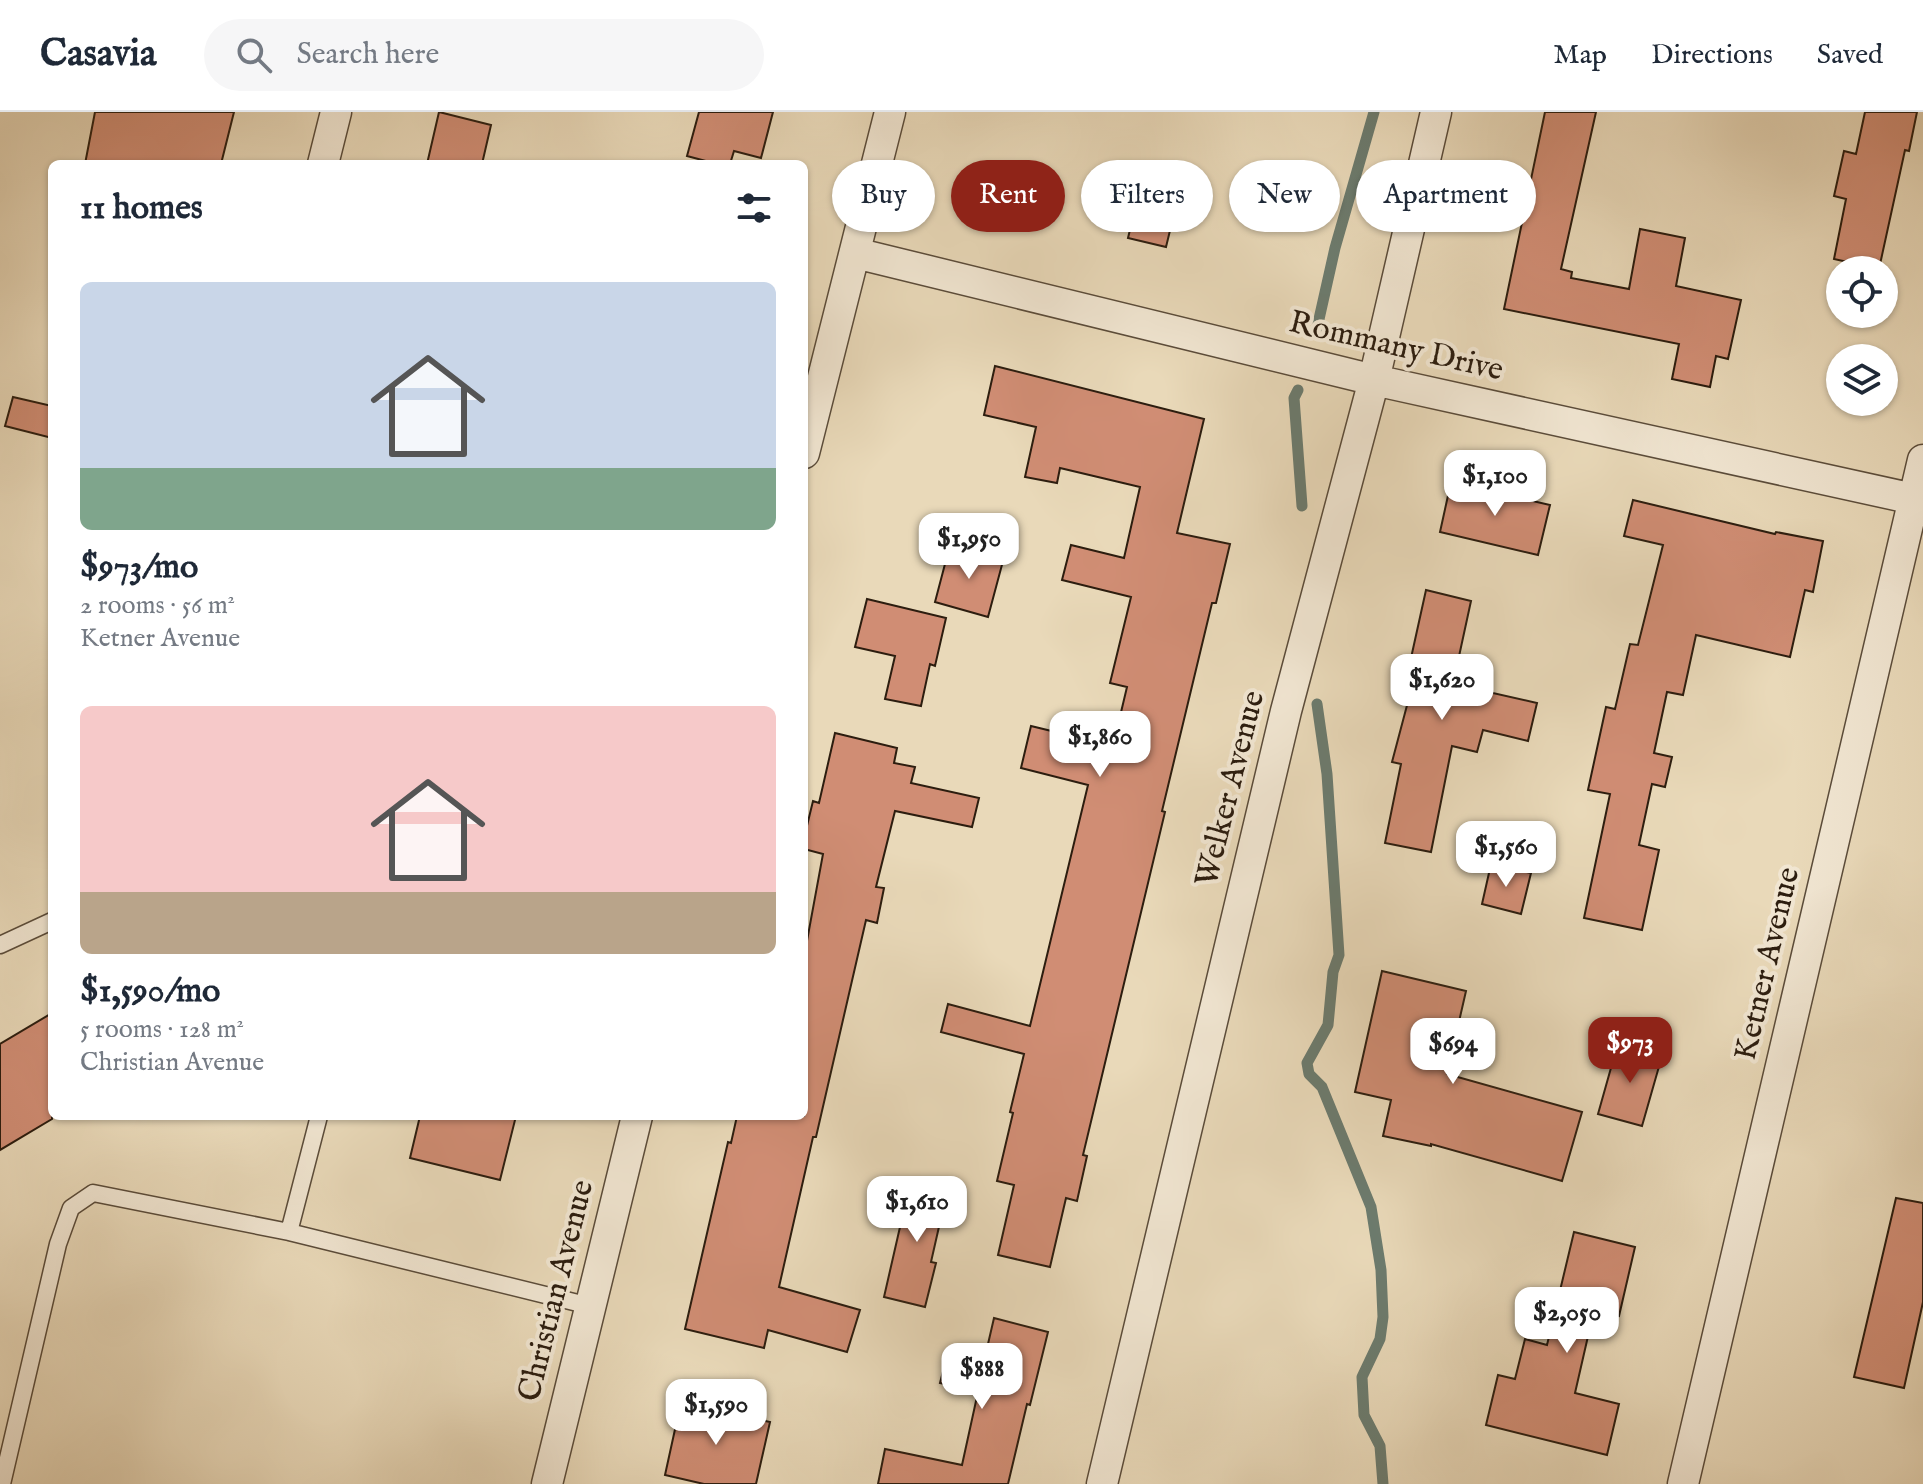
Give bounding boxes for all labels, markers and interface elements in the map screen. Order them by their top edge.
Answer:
search box [204,19,764,91]
text: Casavia [40,31,156,79]
icon: search [232,33,276,77]
text: Search here [296,36,439,74]
text: Map [1553,38,1607,73]
text: Directions [1651,38,1773,73]
text: Saved [1817,38,1883,73]
chip: Buy [832,160,935,232]
chip: Rent [951,160,1065,232]
chip: Filters [1081,160,1213,232]
chip: New [1229,160,1340,232]
chip: Apartment [1356,160,1536,232]
icon: filters [732,186,776,230]
text: 11 homes [80,187,203,230]
map controls [1826,256,1898,416]
button: locate [1826,256,1898,328]
street label: Rommany Drive [1285,302,1507,392]
icon: home [356,334,500,478]
button: layers [1826,344,1898,416]
pin: $1,100 [1430,450,1560,518]
text: $1,100 [1462,459,1528,492]
pin: $1,950 [904,513,1034,581]
text: $1,950 [937,522,1001,555]
text: $973/mo [80,546,198,589]
text: 2 rooms · 56 m² [80,589,235,622]
text: Ketner Avenue [80,622,240,655]
pin: $1,620 [1377,654,1507,722]
text: $1,620 [1409,663,1475,696]
street label: Welker Avenue [1187,687,1275,891]
pin: $1,860 [1035,711,1165,779]
text: $1,860 [1068,720,1132,753]
icon: home [356,758,500,902]
pin: $1,560 [1441,821,1571,889]
text: $1,560 [1474,830,1538,863]
street label: Ketner Avenue [1726,863,1810,1065]
text: $1,590/mo [80,970,220,1013]
text: 5 rooms · 128 m² [80,1013,244,1046]
pin: $973 [1583,1017,1677,1085]
pin: $694 [1406,1018,1500,1086]
text: $973 [1606,1026,1654,1059]
text: $694 [1428,1027,1478,1060]
text: Christian Avenue [80,1046,264,1079]
street label: Christian Avenue [510,1176,604,1406]
pin: $1,610 [852,1176,982,1244]
text: $1,610 [885,1185,949,1218]
pin: $2,050 [1502,1287,1632,1355]
text: $2,050 [1533,1296,1601,1329]
pin: $888 [935,1343,1029,1411]
text: $888 [960,1352,1004,1385]
pin: $1,590 [651,1379,781,1447]
text: $1,590 [684,1388,748,1421]

